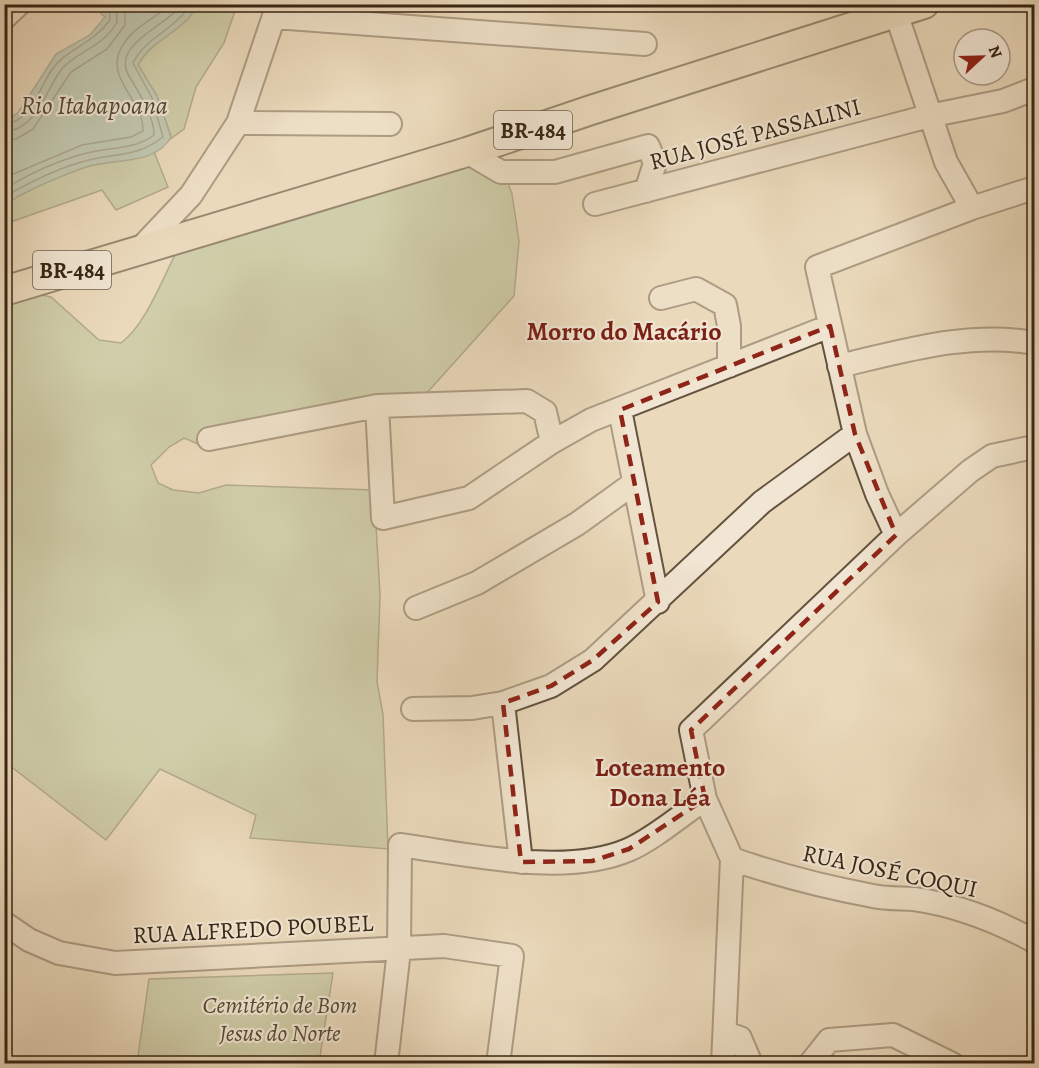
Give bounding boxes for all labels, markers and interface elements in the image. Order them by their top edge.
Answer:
north arrow [952,27,1012,87]
text: N [983,42,1007,62]
water label: Rio Itabapoana [20,88,168,123]
street label: RUA JOSÉ PASSALINI [646,90,864,178]
road number: BR-484 [494,111,572,149]
road number: BR-484 [33,251,111,289]
district label: Morro do Macário [526,314,722,349]
district label: Loteamento Dona Léa [595,750,725,815]
street label: RUA JOSÉ COQUI [799,837,981,905]
street label: RUA ALFREDO POUBEL [132,907,375,951]
park label: Cemitério de Bom Jesus do Norte [203,989,357,1049]

